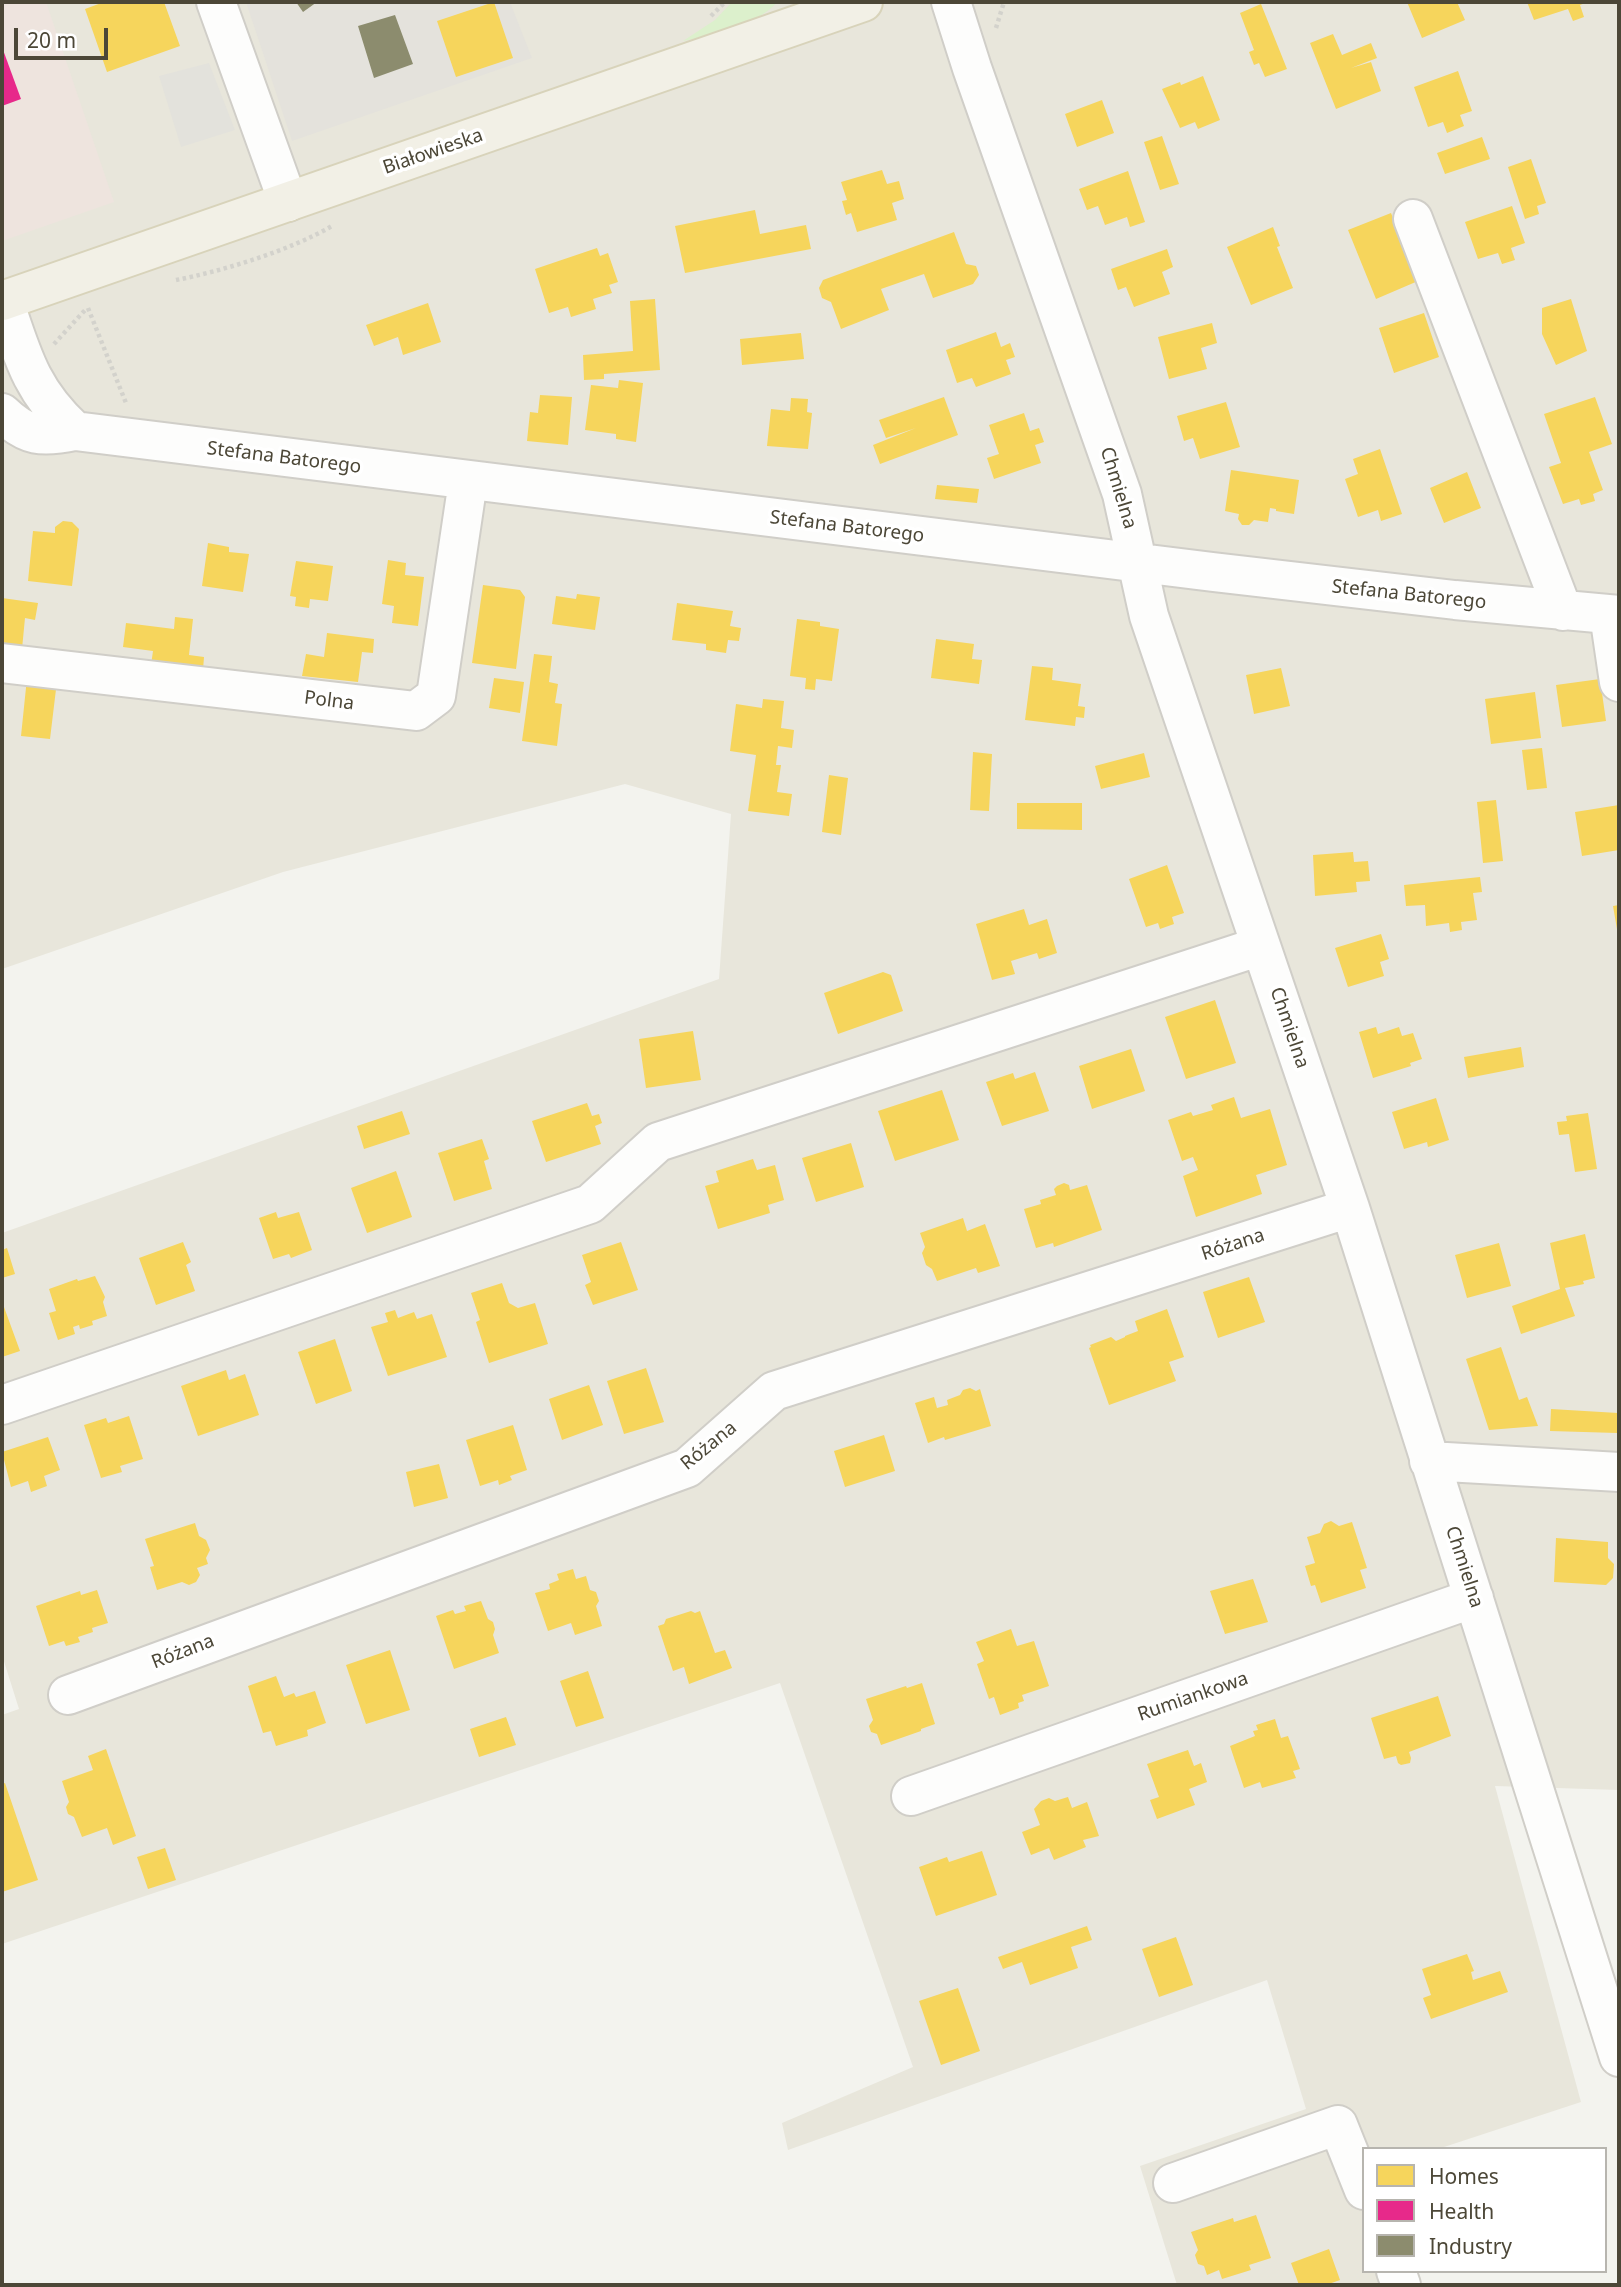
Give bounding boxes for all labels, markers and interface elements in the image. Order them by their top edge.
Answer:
scale bar [18,14,112,58]
text: 20 m [27,26,76,54]
street label: Białowieska [380,124,486,180]
street label: Stefana Batorego [206,437,362,479]
street label: Chmielna [1095,444,1141,532]
street label: Stefana Batorego [769,506,925,548]
street label: Stefana Batorego [1331,576,1487,614]
street label: Polna [303,687,355,715]
street label: Chmielna [1264,984,1314,1072]
street label: Różana [1199,1224,1267,1266]
street label: Różana [677,1417,741,1475]
street label: Chmielna [1440,1523,1488,1611]
street label: Różana [149,1630,217,1674]
street label: Rumiankowa [1135,1667,1251,1727]
legend [1362,2147,1607,2273]
text: Homes [1429,2162,1499,2190]
text: Health [1429,2197,1494,2225]
text: Industry [1429,2232,1512,2260]

